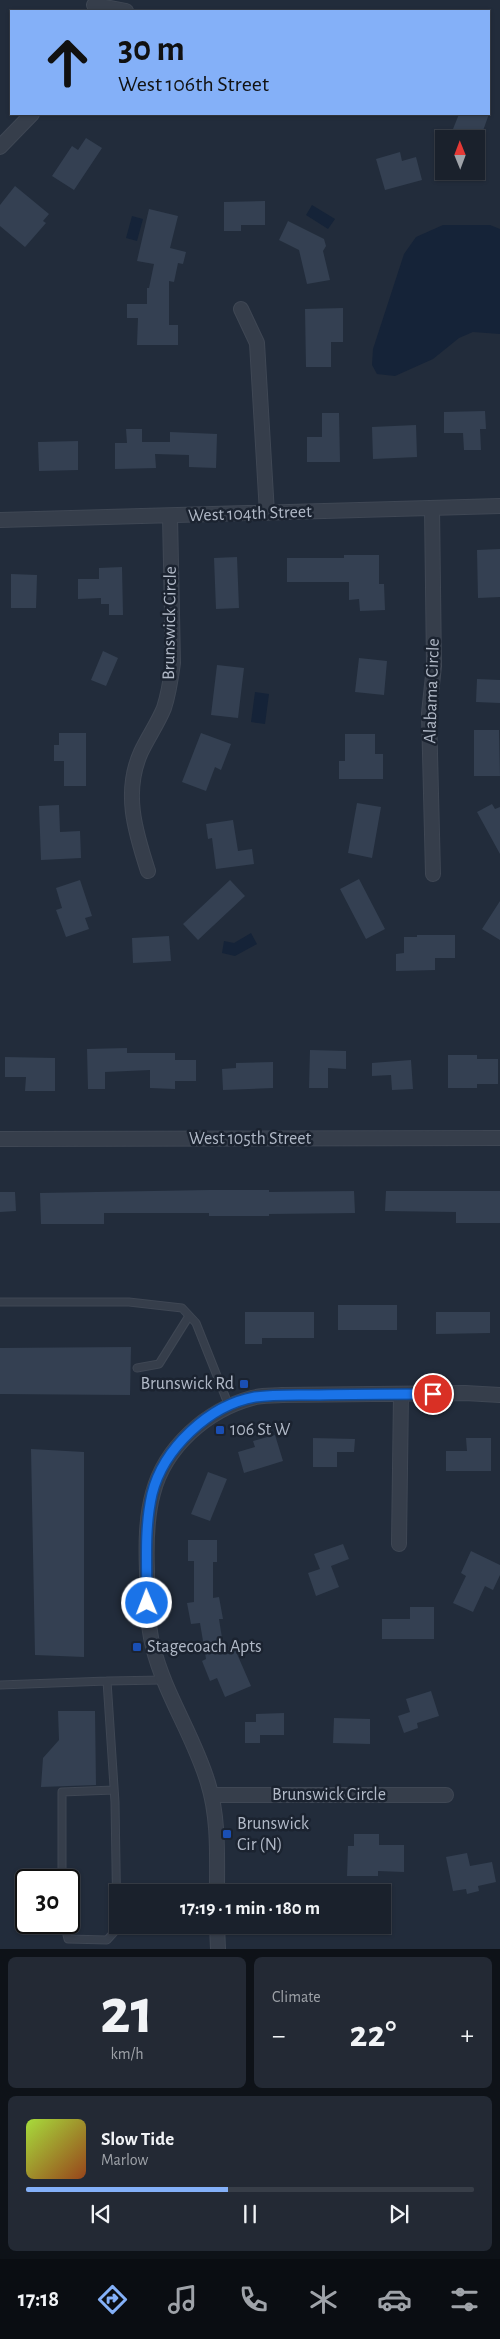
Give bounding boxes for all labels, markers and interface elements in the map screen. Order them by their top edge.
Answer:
icon: ahead [35,30,100,95]
text: 30 m [118,32,185,67]
text: West 106th Street [118,73,269,95]
north arrow [435,130,485,180]
map controls [435,130,485,180]
street label: West 104th Street [188,503,312,525]
street label: Brunswick Circle [160,566,180,680]
street label: Alabama Circle [421,638,443,744]
street label: West 105th Street [189,1130,312,1148]
pin [412,1373,454,1415]
place label: Brunswick Rd [140,1375,234,1393]
marker: Brunswick Rd [238,1378,250,1390]
icon: arrive [419,1380,447,1408]
place label: 106 St W [230,1421,290,1439]
marker: 106 St W [214,1424,226,1436]
position arrow [120,1576,172,1628]
place label: Stagecoach Apts [147,1638,262,1656]
marker: Stagecoach Apts [131,1641,143,1653]
street label: Brunswick Circle [272,1786,386,1804]
place label: Brunswick Cir (N) [237,1815,310,1854]
marker: Brunswick Cir (N) [221,1828,233,1840]
speed limit sign: 30 [15,1869,80,1934]
text: 17:19 · 1 min · 180 m [180,1899,320,1918]
text: 21 [100,1980,154,2045]
text: Climate [272,1989,321,2005]
text: 22° [350,2016,396,2054]
text: − [272,2022,285,2050]
text: + [461,2022,474,2050]
text: km/h [110,2046,144,2062]
text: Slow Tide [101,2130,174,2149]
text: Marlow [101,2152,148,2168]
icon: previous [87,2200,115,2228]
icon: pause [236,2200,264,2228]
icon: next [385,2200,413,2228]
icon: directions [95,2282,130,2317]
icon: music [165,2282,200,2317]
icon: phone [236,2282,271,2317]
icon: climate [306,2282,341,2317]
icon: car [377,2282,412,2317]
icon: filters [447,2282,482,2317]
text: 17:18 [18,2288,59,2310]

